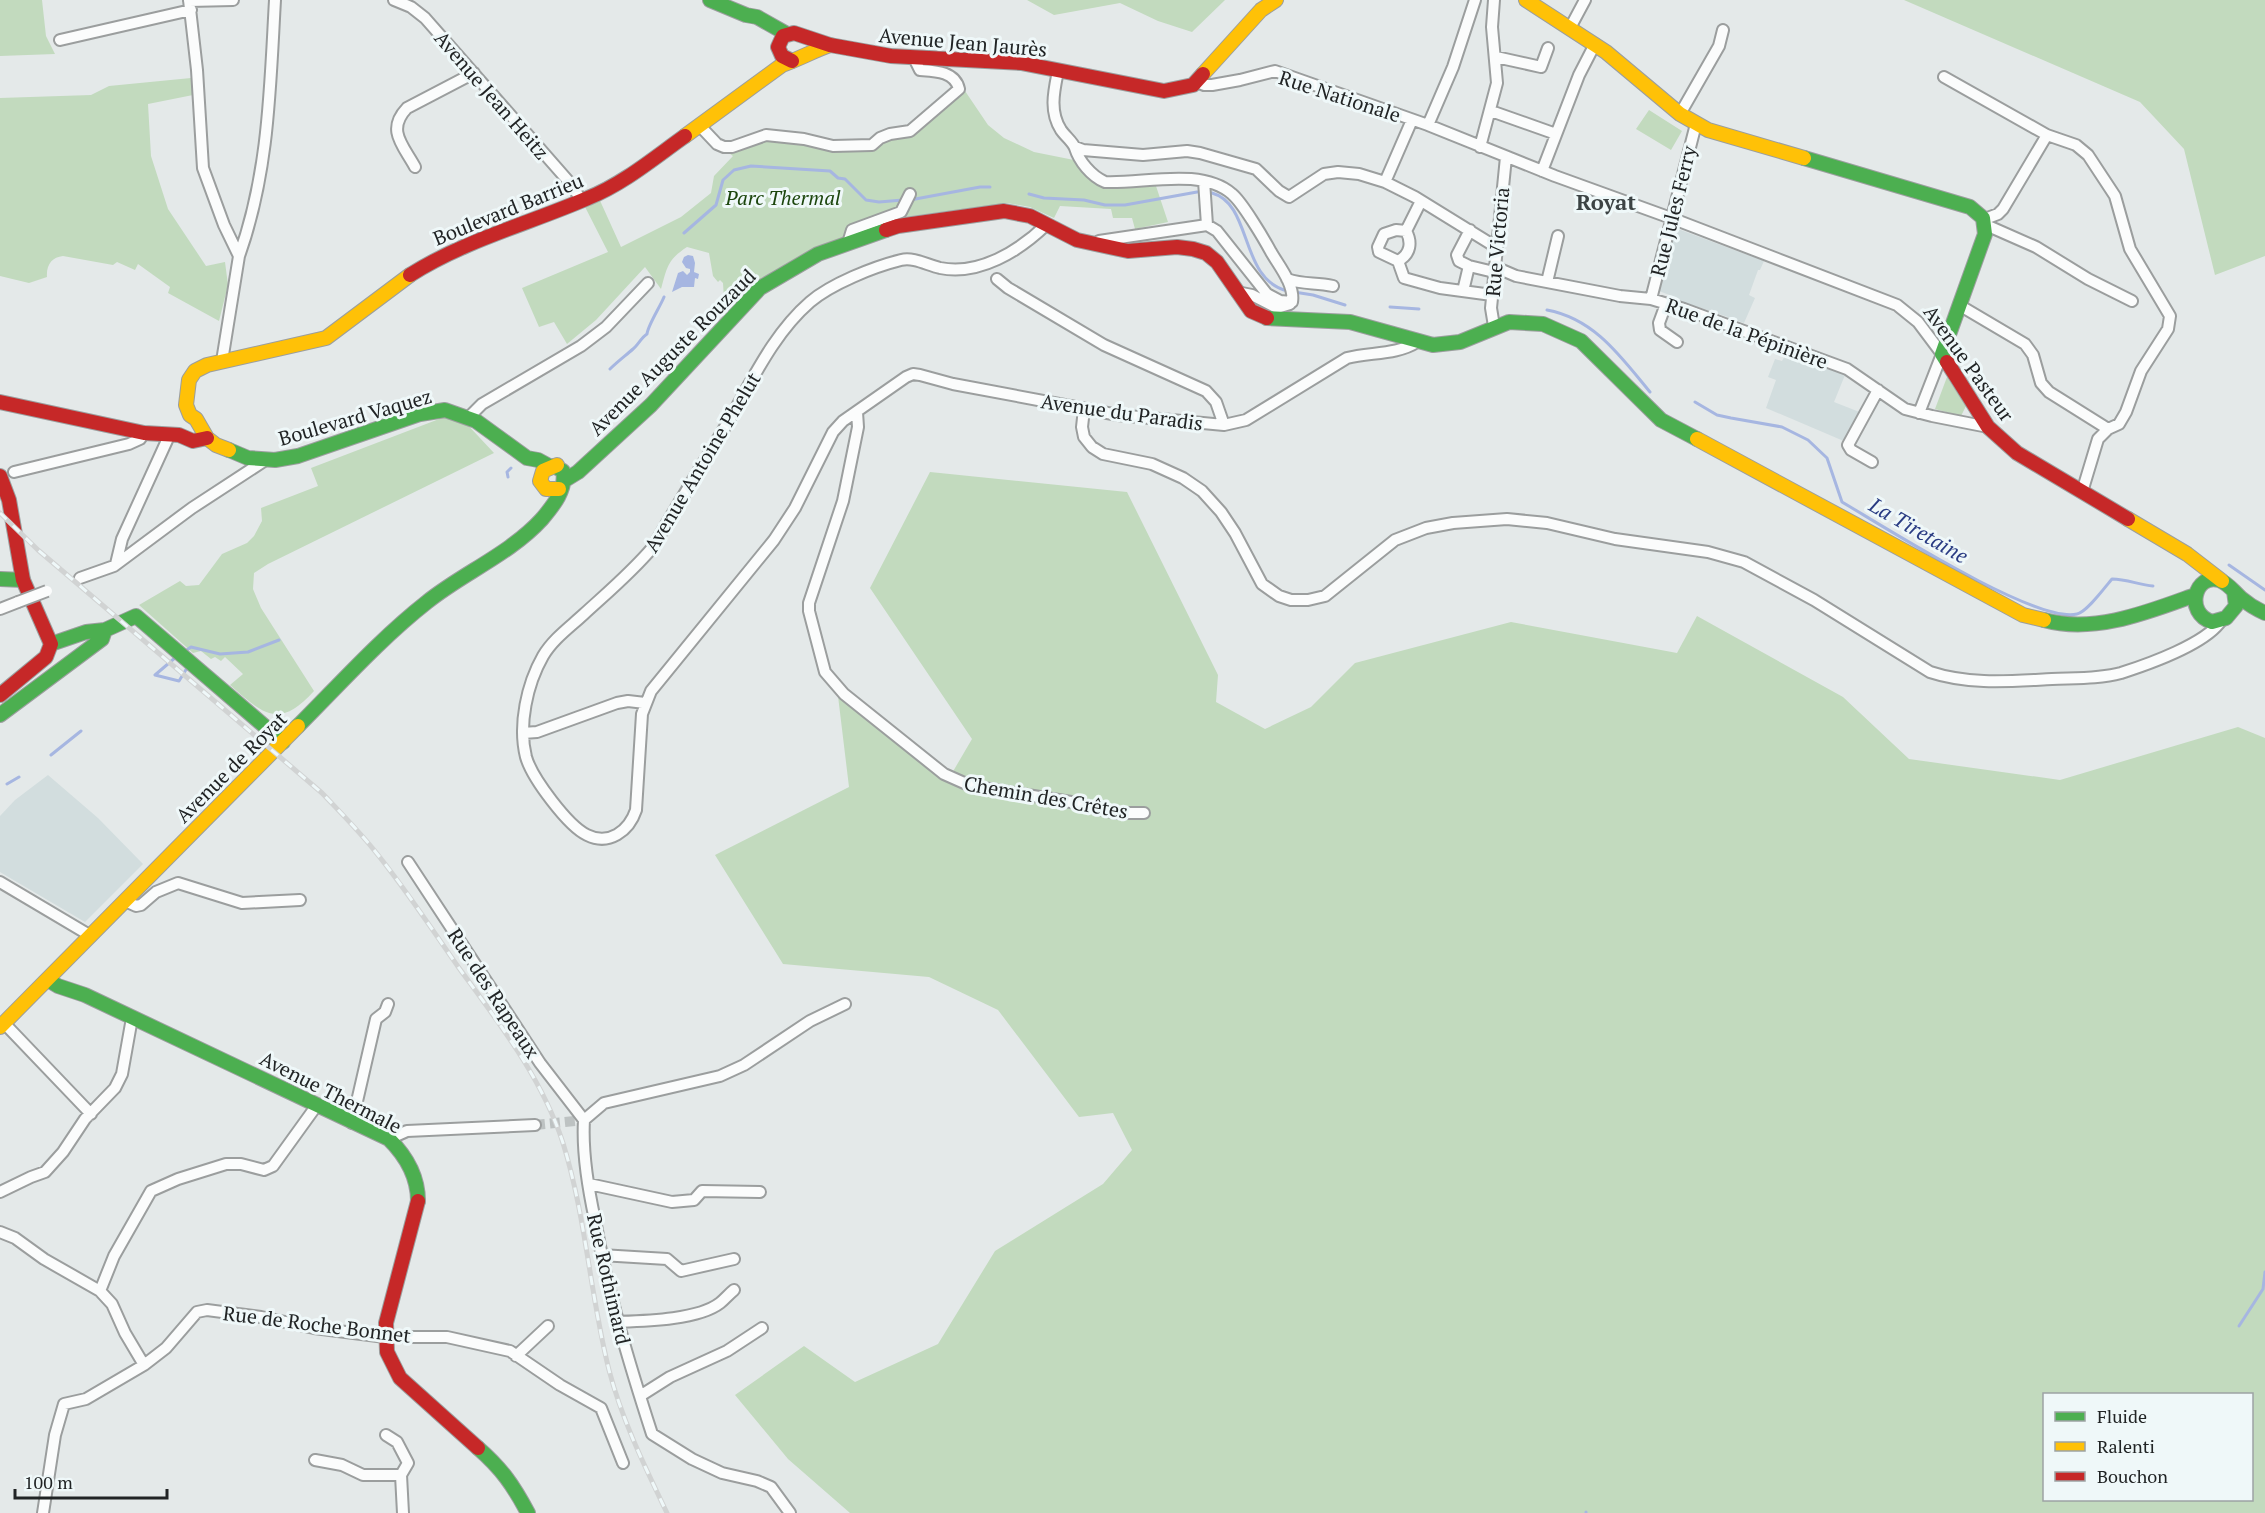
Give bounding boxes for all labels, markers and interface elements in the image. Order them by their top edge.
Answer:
street label: Avenue Jean Jaurès [878,21,1048,63]
street label: Avenue Jean Heitz [429,25,555,165]
street label: Rue Nationale [1276,64,1404,128]
street label: Rue Jules Ferry [1644,142,1702,279]
street label: Boulevard Barrieu [429,167,587,251]
park label: Parc Thermal [724,184,841,211]
street label: Rue Victoria [1479,186,1515,298]
district label: Royat [1576,187,1636,216]
street label: Avenue Auguste Rouzaud [583,263,761,441]
street label: Rue de la Pépinière [1662,291,1832,375]
street label: Avenue Pasteur [1918,299,2021,427]
street label: Avenue Antoine Phelut [638,367,767,557]
street label: Boulevard Vaquez [275,382,435,452]
street label: Avenue du Paradis [1039,387,1205,437]
water label: La Tiretaine [1864,490,1974,570]
street label: Avenue de Royat [169,705,293,829]
street label: Chemin des Crêtes [962,769,1130,825]
street label: Rue des Rapeaux [442,923,547,1064]
street label: Avenue Thermale [256,1045,406,1139]
street label: Rue Rothimard [581,1211,637,1347]
street label: Rue de Roche Bonnet [221,1299,413,1349]
legend [2043,1393,2253,1501]
text: Fluide [2097,1404,2147,1428]
text: Ralenti [2097,1434,2155,1458]
scale bar [15,1462,166,1500]
text: Bouchon [2097,1464,2168,1488]
text: 100 m [24,1470,73,1494]

